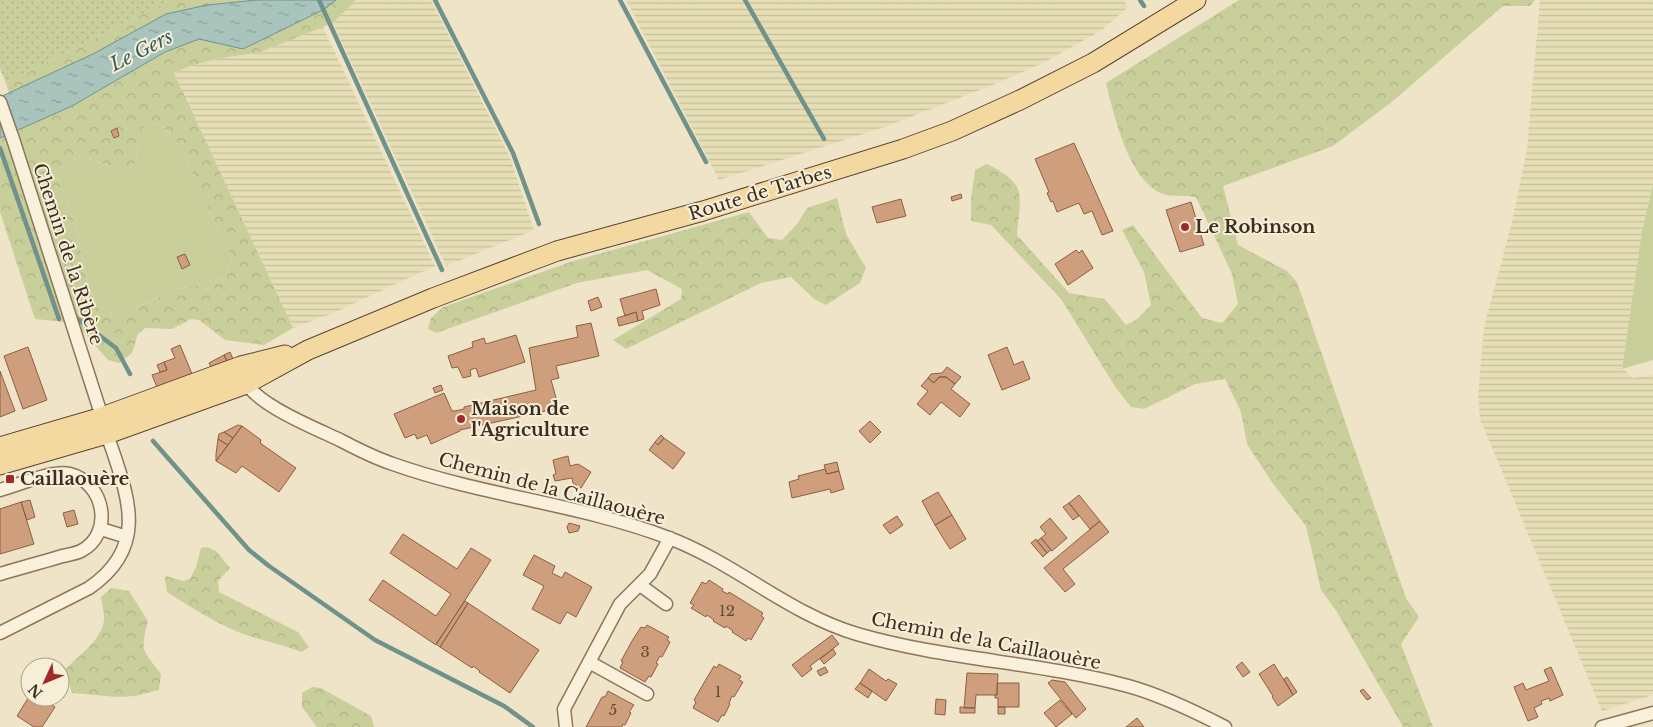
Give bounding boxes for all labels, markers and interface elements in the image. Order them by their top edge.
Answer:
water label: Le Gers [105,25,176,76]
street label: Chemin de la Ribère [28,160,108,348]
street label: Route de Tarbes [686,161,834,225]
place label: Le Robinson [1195,216,1315,238]
marker: Le Robinson [1179,221,1191,233]
place label: Maison de l'Agriculture [471,398,589,441]
marker: Maison de l'Agriculture [455,413,467,425]
street label: Chemin de la Caillaouère [436,448,668,530]
place label: Caillaouère [20,468,129,490]
marker: Caillaouère [4,473,16,485]
house number: 12 [719,601,735,620]
street label: Chemin de la Caillaouère [869,608,1103,674]
house number: 3 [640,642,650,661]
north arrow [20,657,70,707]
text: N [25,680,47,702]
house number: 1 [715,682,721,701]
house number: 5 [609,700,617,719]

